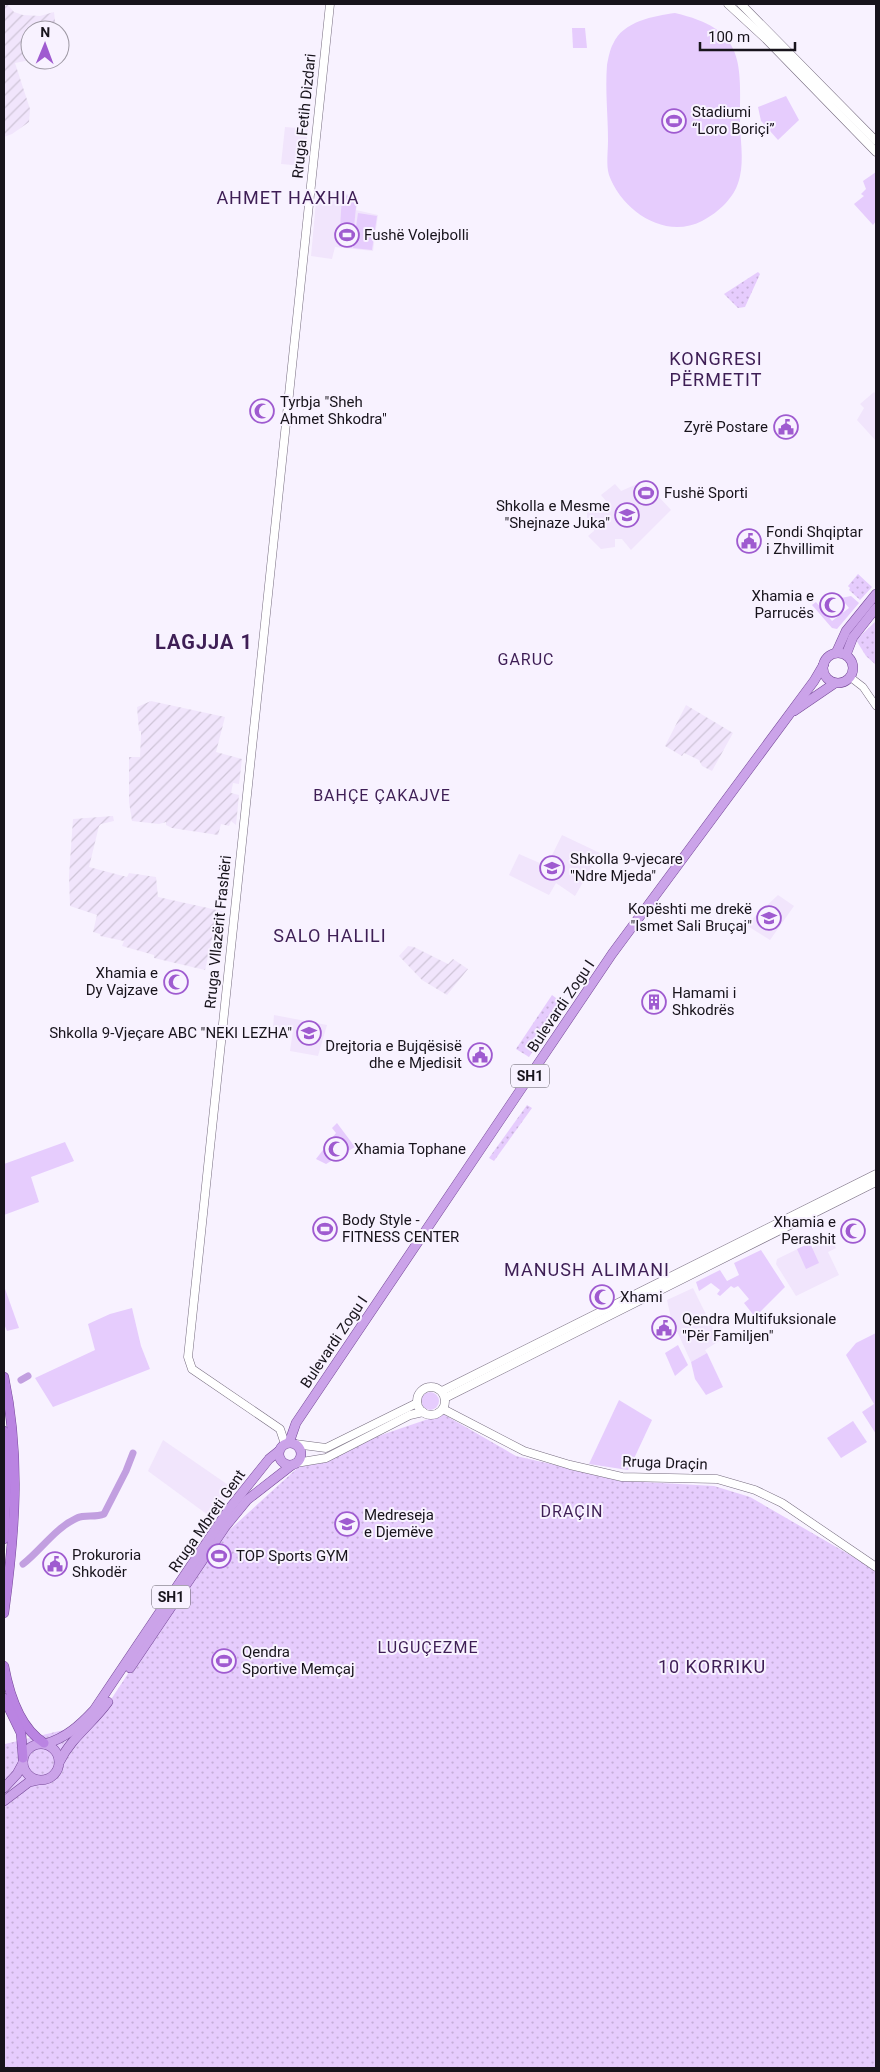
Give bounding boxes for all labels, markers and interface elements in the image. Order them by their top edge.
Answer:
north arrow [20,20,70,70]
scale bar [700,20,795,52]
text: N [40,24,50,40]
text: 100 m [708,28,750,46]
street label: Rruga Fetih Dizdari [288,53,320,179]
place label: Stadiumi “Loro Boriçi” [692,103,775,138]
sports icon: Stadiumi “Loro Boriçi” [661,108,687,134]
district label: AHMET HAXHIA [216,187,360,208]
sports icon: Fushë Volejbolli [334,222,360,248]
place label: Fushë Volejbolli [364,226,469,244]
district label: KONGRESI PËRMETIT [669,348,763,390]
place label: Tyrbja "Sheh Ahmet Shkodra" [280,393,387,428]
mosque icon: Tyrbja "Sheh Ahmet Shkodra" [249,398,275,424]
public building icon: Zyrë Postare [773,414,799,440]
place label: Zyrë Postare [684,418,768,436]
sports icon: Fushë Sporti [633,480,659,506]
place label: Fushë Sporti [664,484,748,502]
place label: Shkolla e Mesme "Shejnaze Juka" [496,497,610,532]
school or university icon: Shkolla e Mesme "Shejnaze Juka" [614,502,640,528]
place label: Fondi Shqiptar i Zhvillimit [766,523,863,558]
public building icon: Fondi Shqiptar i Zhvillimit [736,528,762,554]
place label: Xhamia e Parrucës [752,587,814,622]
mosque icon: Xhamia e Parrucës [819,592,845,618]
district label: LAGJJA 1 [155,630,253,654]
district label: GARUC [498,650,554,669]
district label: BAHÇE ÇAKAJVE [313,786,451,805]
place label: Shkolla 9-vjecare "Ndre Mjeda" [570,850,683,885]
street label: Rruga Vllazërit Frashëri [201,854,235,1010]
school or university icon: Shkolla 9-vjecare "Ndre Mjeda" [539,855,565,881]
place label: Kopështi me drekë "Ismet Sali Bruçaj" [628,900,752,935]
school or university icon: Kopështi me drekë "Ismet Sali Bruçaj" [756,905,782,931]
district label: SALO HALILI [273,925,387,946]
street label: Bulevardi Zogu I [524,957,598,1055]
place label: Xhamia e Dy Vajzave [86,964,158,999]
mosque icon: Xhamia e Dy Vajzave [163,969,189,995]
place label: Hamami i Shkodrës [672,984,736,1019]
building icon: Hamami i Shkodrës [641,989,667,1015]
school or university icon: Shkolla 9-Vjeçare ABC "NEKI LEZHA" [296,1020,322,1046]
place label: Shkolla 9-Vjeçare ABC "NEKI LEZHA" [49,1024,292,1042]
place label: Drejtoria e Bujqësisë dhe e Mjedisit [325,1037,462,1072]
public building icon: Drejtoria e Bujqësisë dhe e Mjedisit [467,1042,493,1068]
road number: SH1 [511,1064,549,1088]
mosque icon: Xhamia Tophane [323,1136,349,1162]
place label: Xhamia Tophane [354,1140,466,1158]
place label: Body Style - FITNESS CENTER [342,1211,459,1246]
place label: Xhamia e Perashit [774,1213,836,1248]
sports icon: Body Style - FITNESS CENTER [312,1216,338,1242]
mosque icon: Xhamia e Perashit [840,1218,866,1244]
district label: MANUSH ALIMANI [504,1259,670,1280]
mosque icon: Xhami [589,1284,615,1310]
place label: Xhami [620,1288,663,1306]
street label: Bulevardi Zogu I [297,1293,371,1391]
place label: Qendra Multifuksionale "Për Familjen" [682,1310,836,1345]
public building icon: Qendra Multifuksionale "Për Familjen" [651,1315,677,1341]
street label: Rruga Draçin [622,1453,708,1473]
street label: Rruga Mbreti Gent [165,1466,249,1576]
district label: DRAÇIN [541,1502,603,1521]
place label: Medreseja e Djemëve [364,1506,434,1541]
school or university icon: Medreseja e Djemëve [334,1511,360,1537]
sports icon: TOP Sports GYM [206,1543,232,1569]
place label: Prokuroria Shkodër [72,1546,141,1581]
place label: TOP Sports GYM [236,1547,348,1565]
public building icon: Prokuroria Shkodër [42,1551,68,1577]
road number: SH1 [152,1585,190,1608]
district label: LUGUÇEZME [378,1638,479,1657]
place label: Qendra Sportive Memçaj [242,1643,355,1678]
sports icon: Qendra Sportive Memçaj [211,1648,237,1674]
district label: 10 KORRIKU [658,1656,766,1677]

